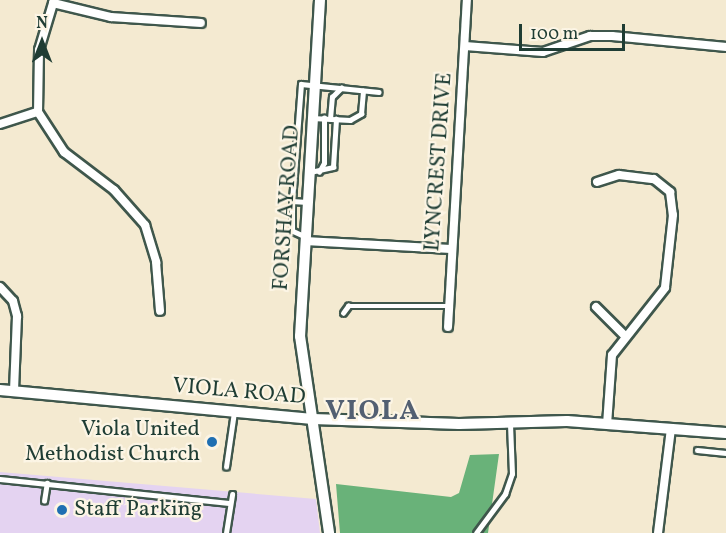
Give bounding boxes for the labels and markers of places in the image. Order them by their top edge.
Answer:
place label: Viola United Methodist Church [25,416,200,468]
marker: Viola United Methodist Church [205,435,219,449]
place label: Staff Parking [74,497,200,523]
marker: Staff Parking [55,503,69,517]

